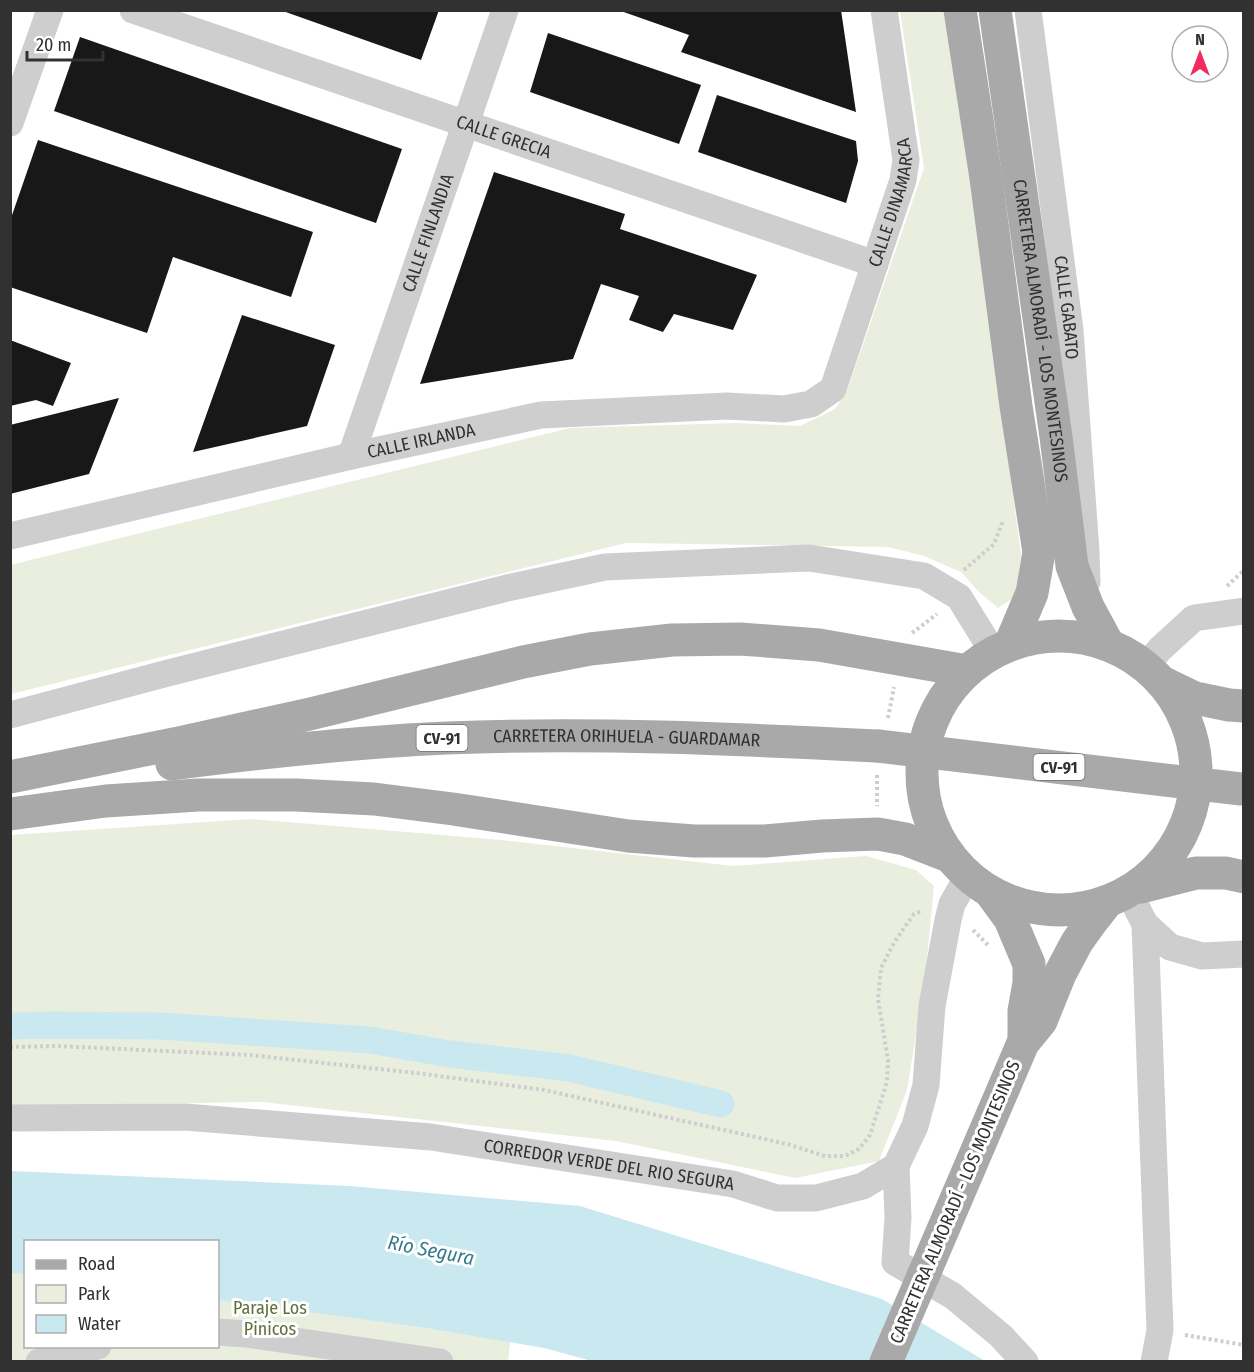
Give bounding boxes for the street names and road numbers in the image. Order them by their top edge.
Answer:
street label: CALLE GRECIA [453,111,555,164]
street label: CALLE DINAMARCA [864,136,917,270]
street label: CALLE FINLANDIA [397,170,459,295]
street label: CARRETERA ALMORADÍ - LOS MONTESINOS [1008,178,1073,484]
street label: CALLE GABATO [1049,254,1083,360]
street label: CALLE IRLANDA [365,418,478,463]
road number: CV-91 [416,725,468,751]
street label: CARRETERA ORIHUELA - GUARDAMAR [493,725,761,752]
road number: CV-91 [1034,754,1084,780]
street label: CARRETERA ALMORADÍ - LOS MONTESINOS [884,1057,1025,1347]
street label: CORREDOR VERDE DEL RIO SEGURA [482,1134,736,1195]

